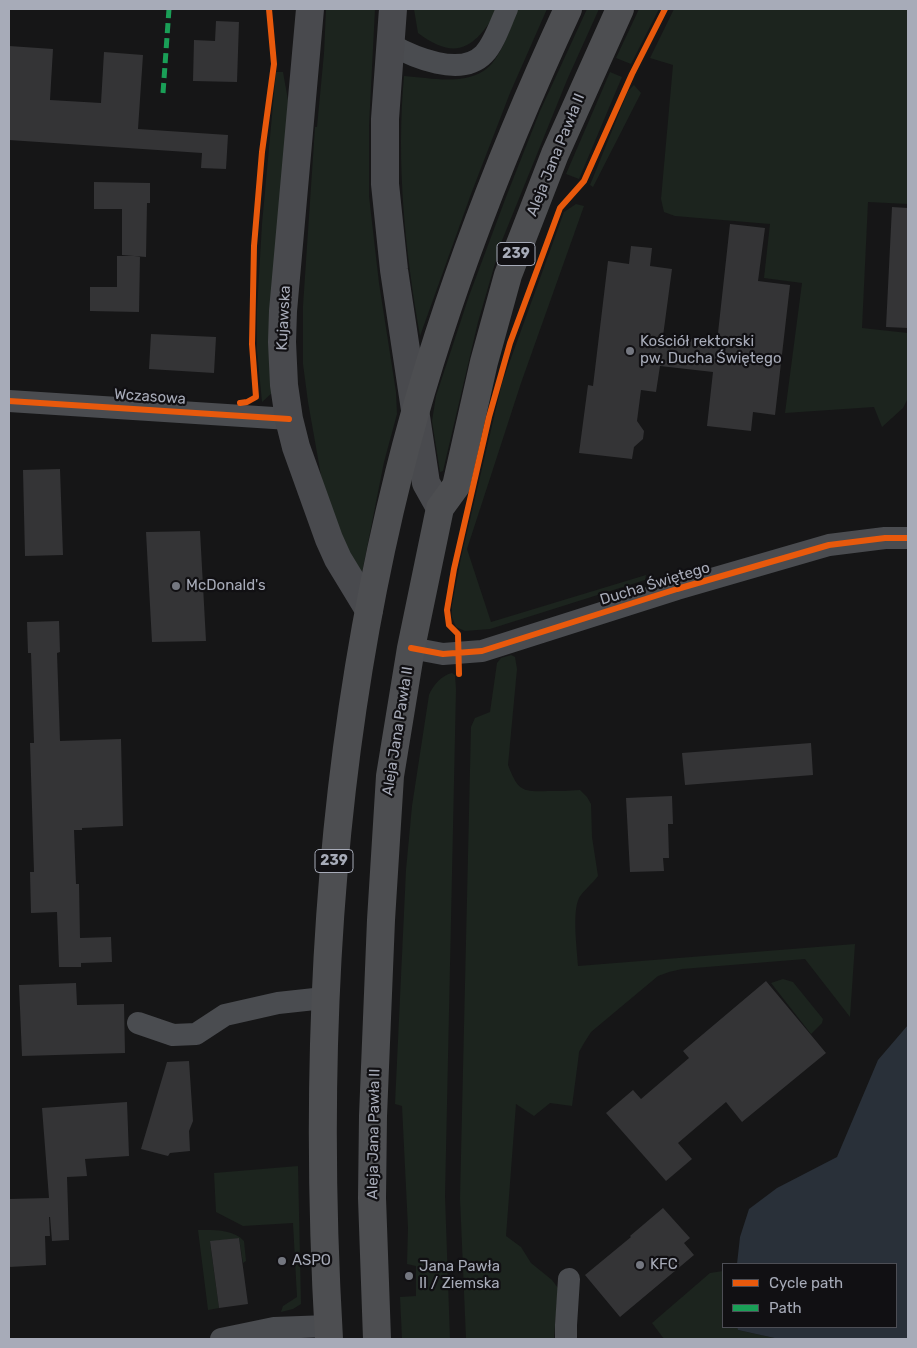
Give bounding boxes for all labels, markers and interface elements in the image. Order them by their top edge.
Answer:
street label: Aleja Jana Pawła II [523,91,589,219]
road number: 239 [497,242,535,266]
street label: Kujawska [273,285,295,351]
place label: Kościół rektorski pw. Ducha Świętego [640,333,782,368]
marker: Kościół rektorski pw. Ducha Świętego [624,345,636,357]
street label: Wczasowa [113,386,187,408]
street label: Ducha Świętego [598,559,712,609]
place label: McDonald's [186,577,266,595]
marker: McDonald's [170,580,182,592]
street label: Aleja Jana Pawła II [379,665,417,797]
road number: 239 [315,849,353,872]
street label: Aleja Jana Pawła II [364,1069,384,1199]
place label: ASPO [292,1252,331,1270]
marker: ASPO [276,1255,288,1267]
place label: KFC [650,1256,678,1274]
place label: Jana Pawła II / Ziemska [419,1258,500,1293]
marker: KFC [634,1259,646,1271]
legend [722,1263,897,1328]
marker: Jana Pawła II / Ziemska [403,1270,415,1282]
text: Cycle path [769,1274,843,1292]
text: Path [769,1299,802,1317]

